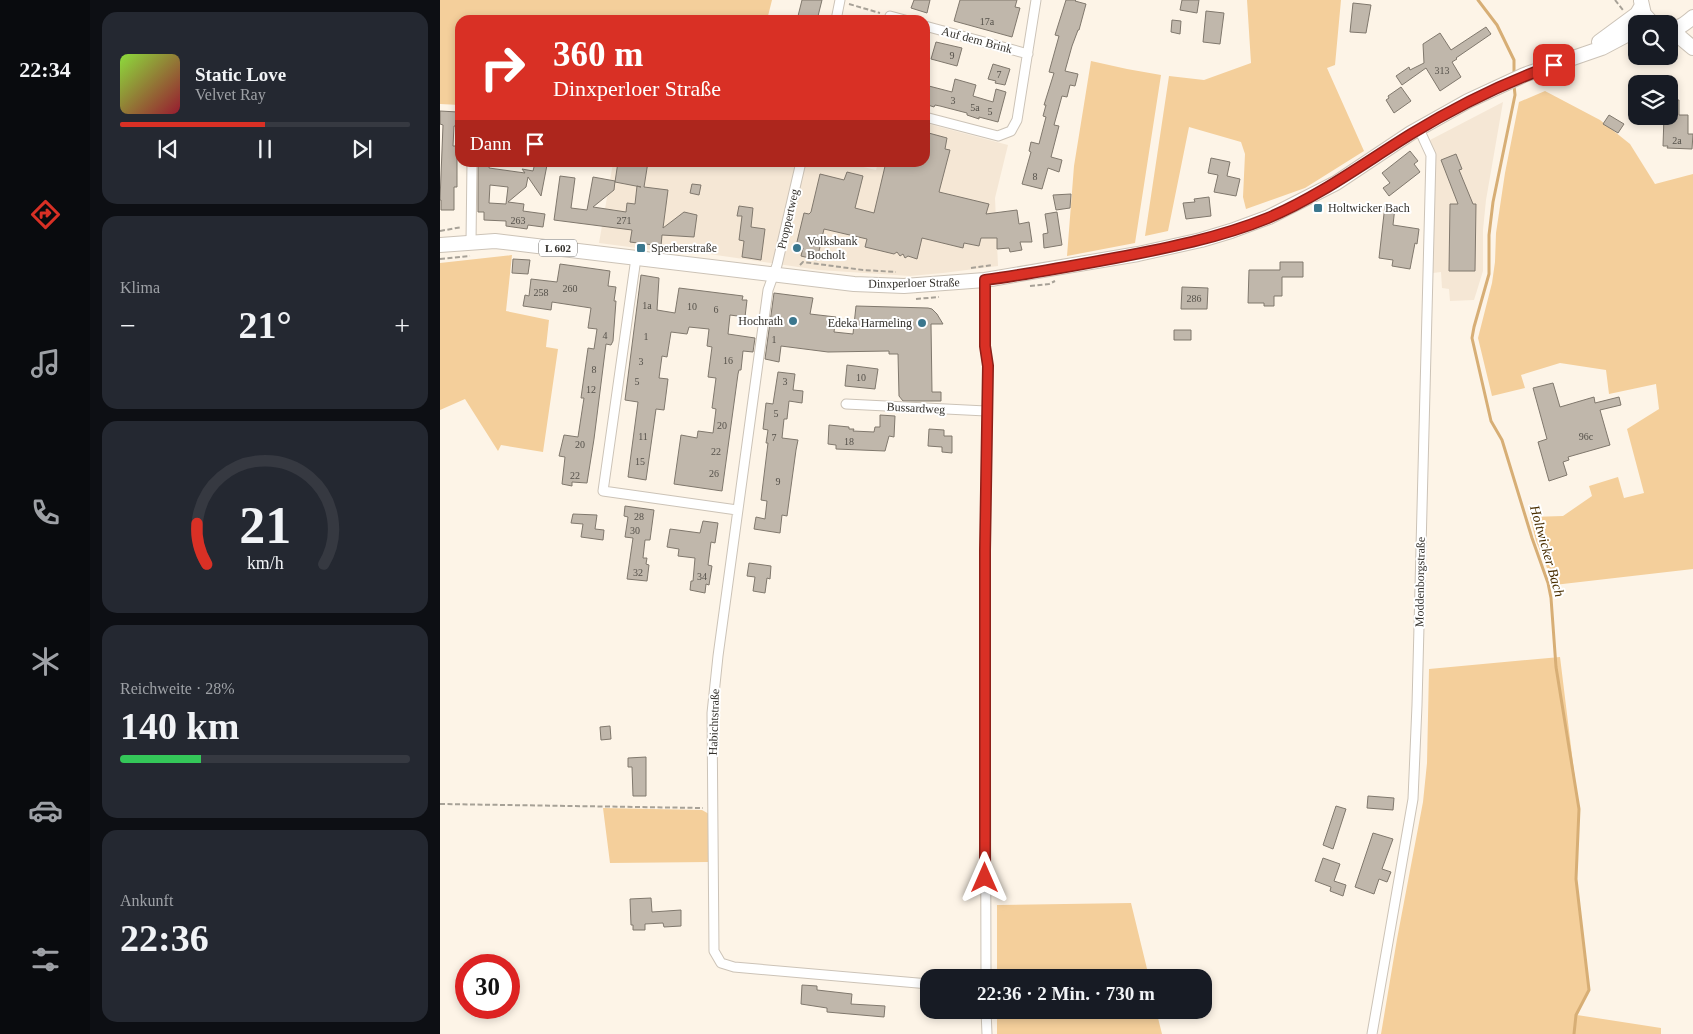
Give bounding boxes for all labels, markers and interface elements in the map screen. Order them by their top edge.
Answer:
map controls [1628,15,1678,125]
button: search [1628,15,1678,65]
house number: 17a [980,16,995,27]
street label: Auf dem Brink [940,24,1014,56]
icon: right [470,35,535,100]
text: 360 m [553,35,643,74]
pin [1533,44,1575,86]
house number: 9 [950,50,955,61]
icon: arrive [1540,51,1568,79]
text: 22:34 [19,57,71,82]
text: Static Love [195,64,286,85]
house number: 313 [1435,65,1450,76]
house number: 7 [997,69,1002,80]
button: layers [1628,75,1678,125]
text: Dinxperloer Straße [553,76,721,101]
text: Velvet Ray [195,86,266,103]
house number: 3 [951,95,956,106]
house number: 5a [970,102,980,113]
house number: 5 [988,106,993,117]
icon: arrive [521,130,549,158]
text: Dann [470,133,511,154]
icon: previous [154,135,182,163]
icon: pause [251,135,279,163]
icon: next [348,135,376,163]
house number: 2a [1672,135,1682,146]
house number: 8 [1033,171,1038,182]
street label: Proppertweg [774,188,802,250]
icon: directions [28,197,63,232]
place label: Holtwicker Bach [1328,201,1410,215]
marker: Holtwicker Bach [1312,202,1324,214]
house number: 263 [511,215,526,226]
house number: 271 [617,215,632,226]
place label: Volksbank Bocholt [807,234,857,262]
road number: L 602 [539,240,577,256]
place label: Sperberstraße [651,241,717,255]
marker: Sperberstraße [635,242,647,254]
marker: Volksbank Bocholt [791,242,803,254]
street label: Dinxperloer Straße [868,275,960,291]
text: Klima [120,279,160,296]
house number: 260 [563,283,578,294]
house number: 258 [534,287,549,298]
house number: 286 [1187,293,1202,304]
house number: 1a [642,300,652,311]
house number: 10 [687,301,697,312]
text: 21° [238,304,292,346]
house number: 6 [714,304,719,315]
text: − [120,310,136,341]
text: + [394,310,410,341]
place label: Hochrath [738,314,783,328]
marker: Hochrath [787,315,799,327]
place label: Edeka Harmeling [828,316,912,330]
marker: Edeka Harmeling [916,317,928,329]
house number: 4 [603,330,608,341]
house number: 1 [644,331,649,342]
house number: 1 [772,334,777,345]
icon: music [28,346,63,381]
house number: 16 [723,355,733,366]
house number: 3 [639,356,644,367]
house number: 8 [592,364,597,375]
house number: 10 [856,372,866,383]
house number: 5 [635,376,640,387]
house number: 3 [783,376,788,387]
house number: 12 [586,384,596,395]
street label: Bussardweg [886,399,946,417]
house number: 5 [774,408,779,419]
house number: 20 [717,420,727,431]
house number: 11 [638,431,648,442]
house number: 96c [1579,431,1594,442]
house number: 7 [772,432,777,443]
house number: 18 [844,436,854,447]
house number: 20 [575,439,585,450]
house number: 22 [711,446,721,457]
house number: 15 [635,456,645,467]
house number: 26 [709,468,719,479]
house number: 22 [570,470,580,481]
house number: 9 [776,476,781,487]
icon: phone [28,495,63,530]
text: 21 [239,497,291,554]
water label: Holtwicker Bach [1526,503,1567,598]
house number: 28 [634,511,644,522]
house number: 30 [630,525,640,536]
street label: Moddenborgstraße [1412,537,1428,627]
text: km/h [247,553,283,573]
house number: 32 [633,567,643,578]
house number: 34 [697,571,707,582]
icon: climate [28,644,63,679]
text: Reichweite · 28% [120,680,235,697]
street label: Habichtstraße [706,688,722,756]
text: 140 km [120,705,239,747]
icon: car [28,793,63,828]
position arrow [958,851,1010,903]
text: Ankunft [120,892,173,909]
text: 22:36 [120,917,209,959]
icon: filters [28,942,63,977]
speed limit sign: 30 [455,954,520,1019]
text: 22:36 · 2 Min. · 730 m [977,983,1155,1004]

